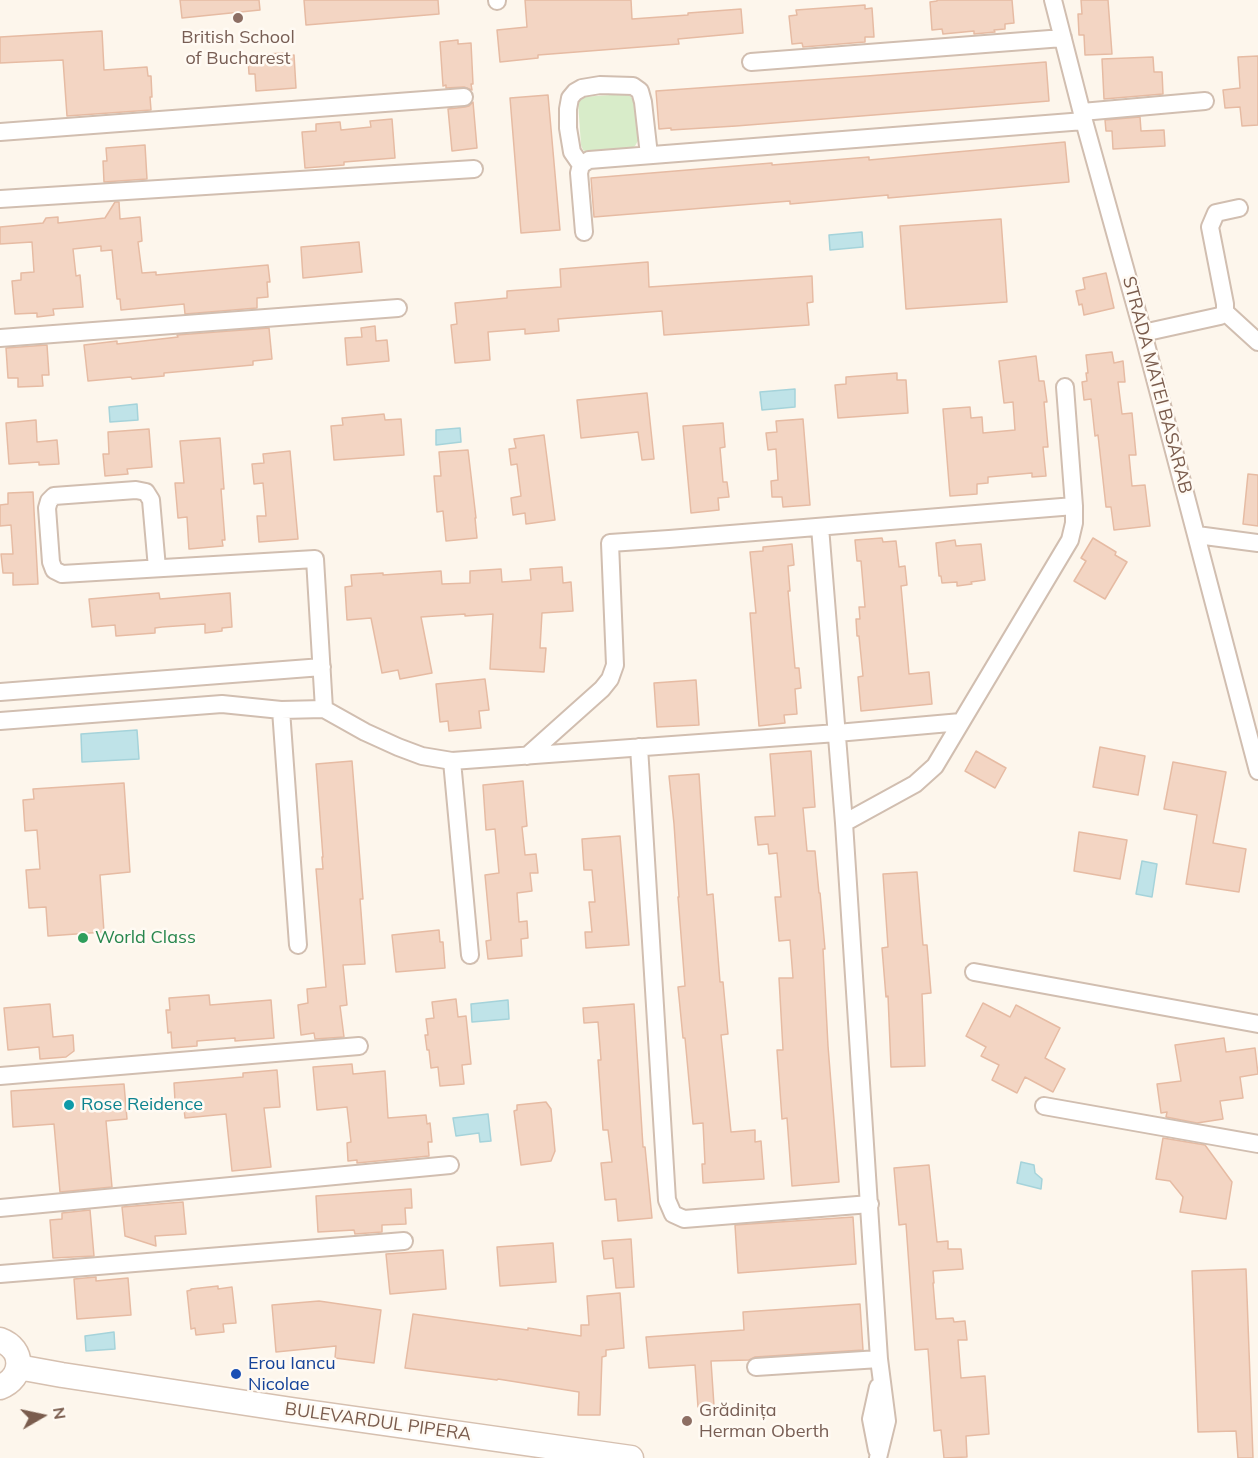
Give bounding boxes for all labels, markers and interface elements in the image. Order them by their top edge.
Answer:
marker: British School of Bucharest [231,11,245,25]
place label: British School of Bucharest [181,27,295,70]
street label: STRADA MATEI BASARAB [1118,274,1196,496]
place label: World Class [95,927,196,949]
marker: World Class [76,931,90,945]
place label: Rose Reidence [81,1094,203,1116]
marker: Rose Reidence [62,1098,76,1112]
place label: Erou Iancu Nicolae [248,1353,336,1396]
marker: Erou Iancu Nicolae [229,1367,243,1381]
north arrow [12,1386,72,1446]
street label: BULEVARDUL PIPERA [283,1398,473,1446]
place label: Grădinița Herman Oberth [699,1400,829,1442]
text: N [49,1406,71,1421]
marker: Grădinița Herman Oberth [680,1414,694,1428]

